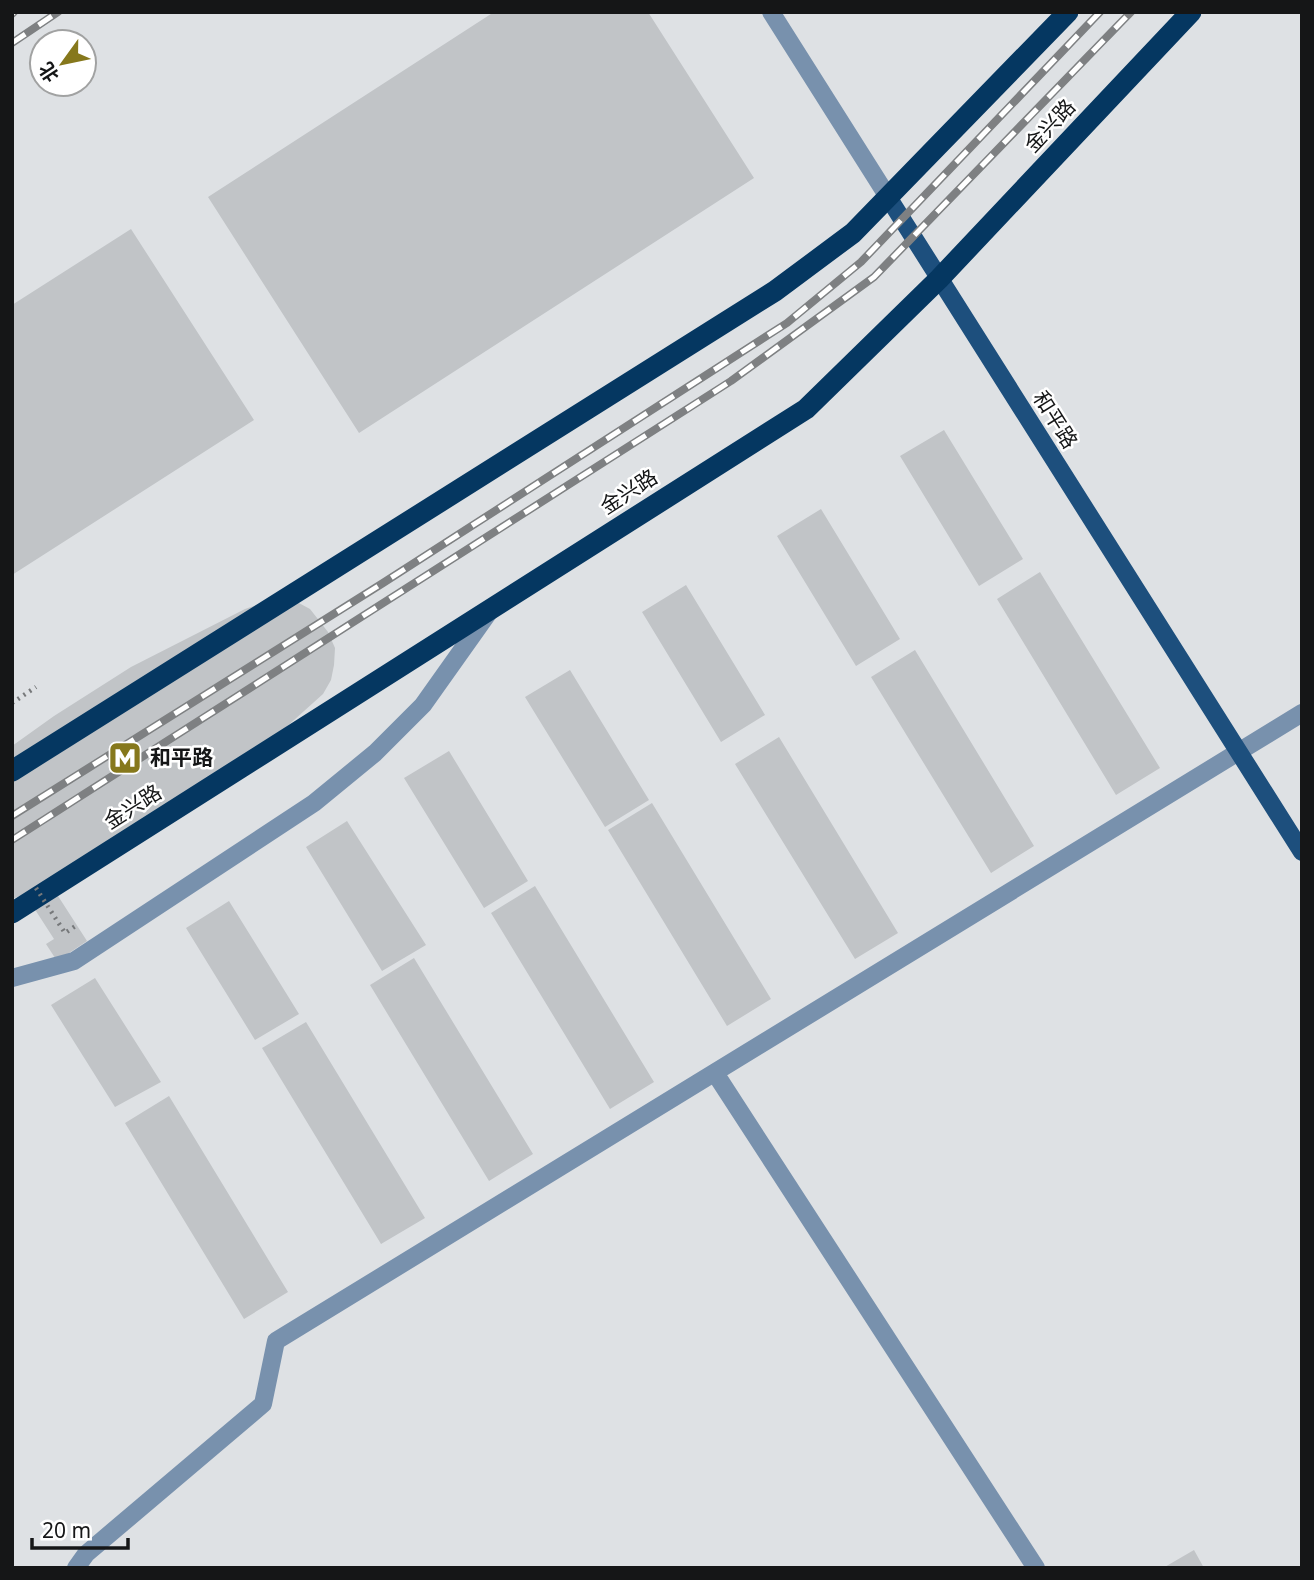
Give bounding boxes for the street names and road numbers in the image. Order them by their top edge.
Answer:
street label: 金兴路 [1018,93,1081,158]
street label: 和平路 [1027,385,1084,454]
street label: 金兴路 [594,462,662,520]
street label: 金兴路 [98,778,167,835]

